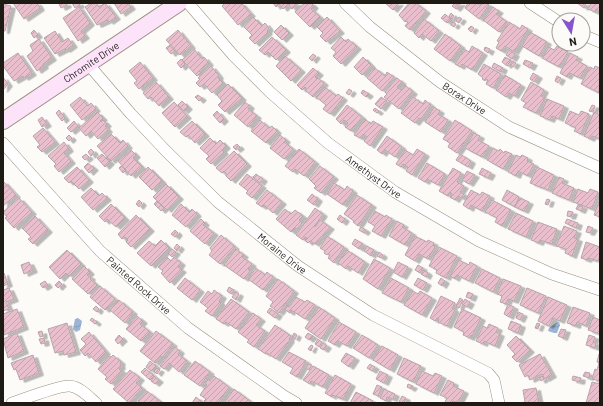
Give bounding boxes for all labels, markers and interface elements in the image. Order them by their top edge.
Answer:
north arrow [551,12,591,52]
text: N [568,35,578,49]
street label: Chromite Drive [61,39,121,85]
street label: Borax Drive [441,79,489,117]
street label: Amethyst Drive [344,152,404,200]
street label: Moraine Drive [256,230,309,276]
street label: Painted Rock Drive [104,254,174,316]

